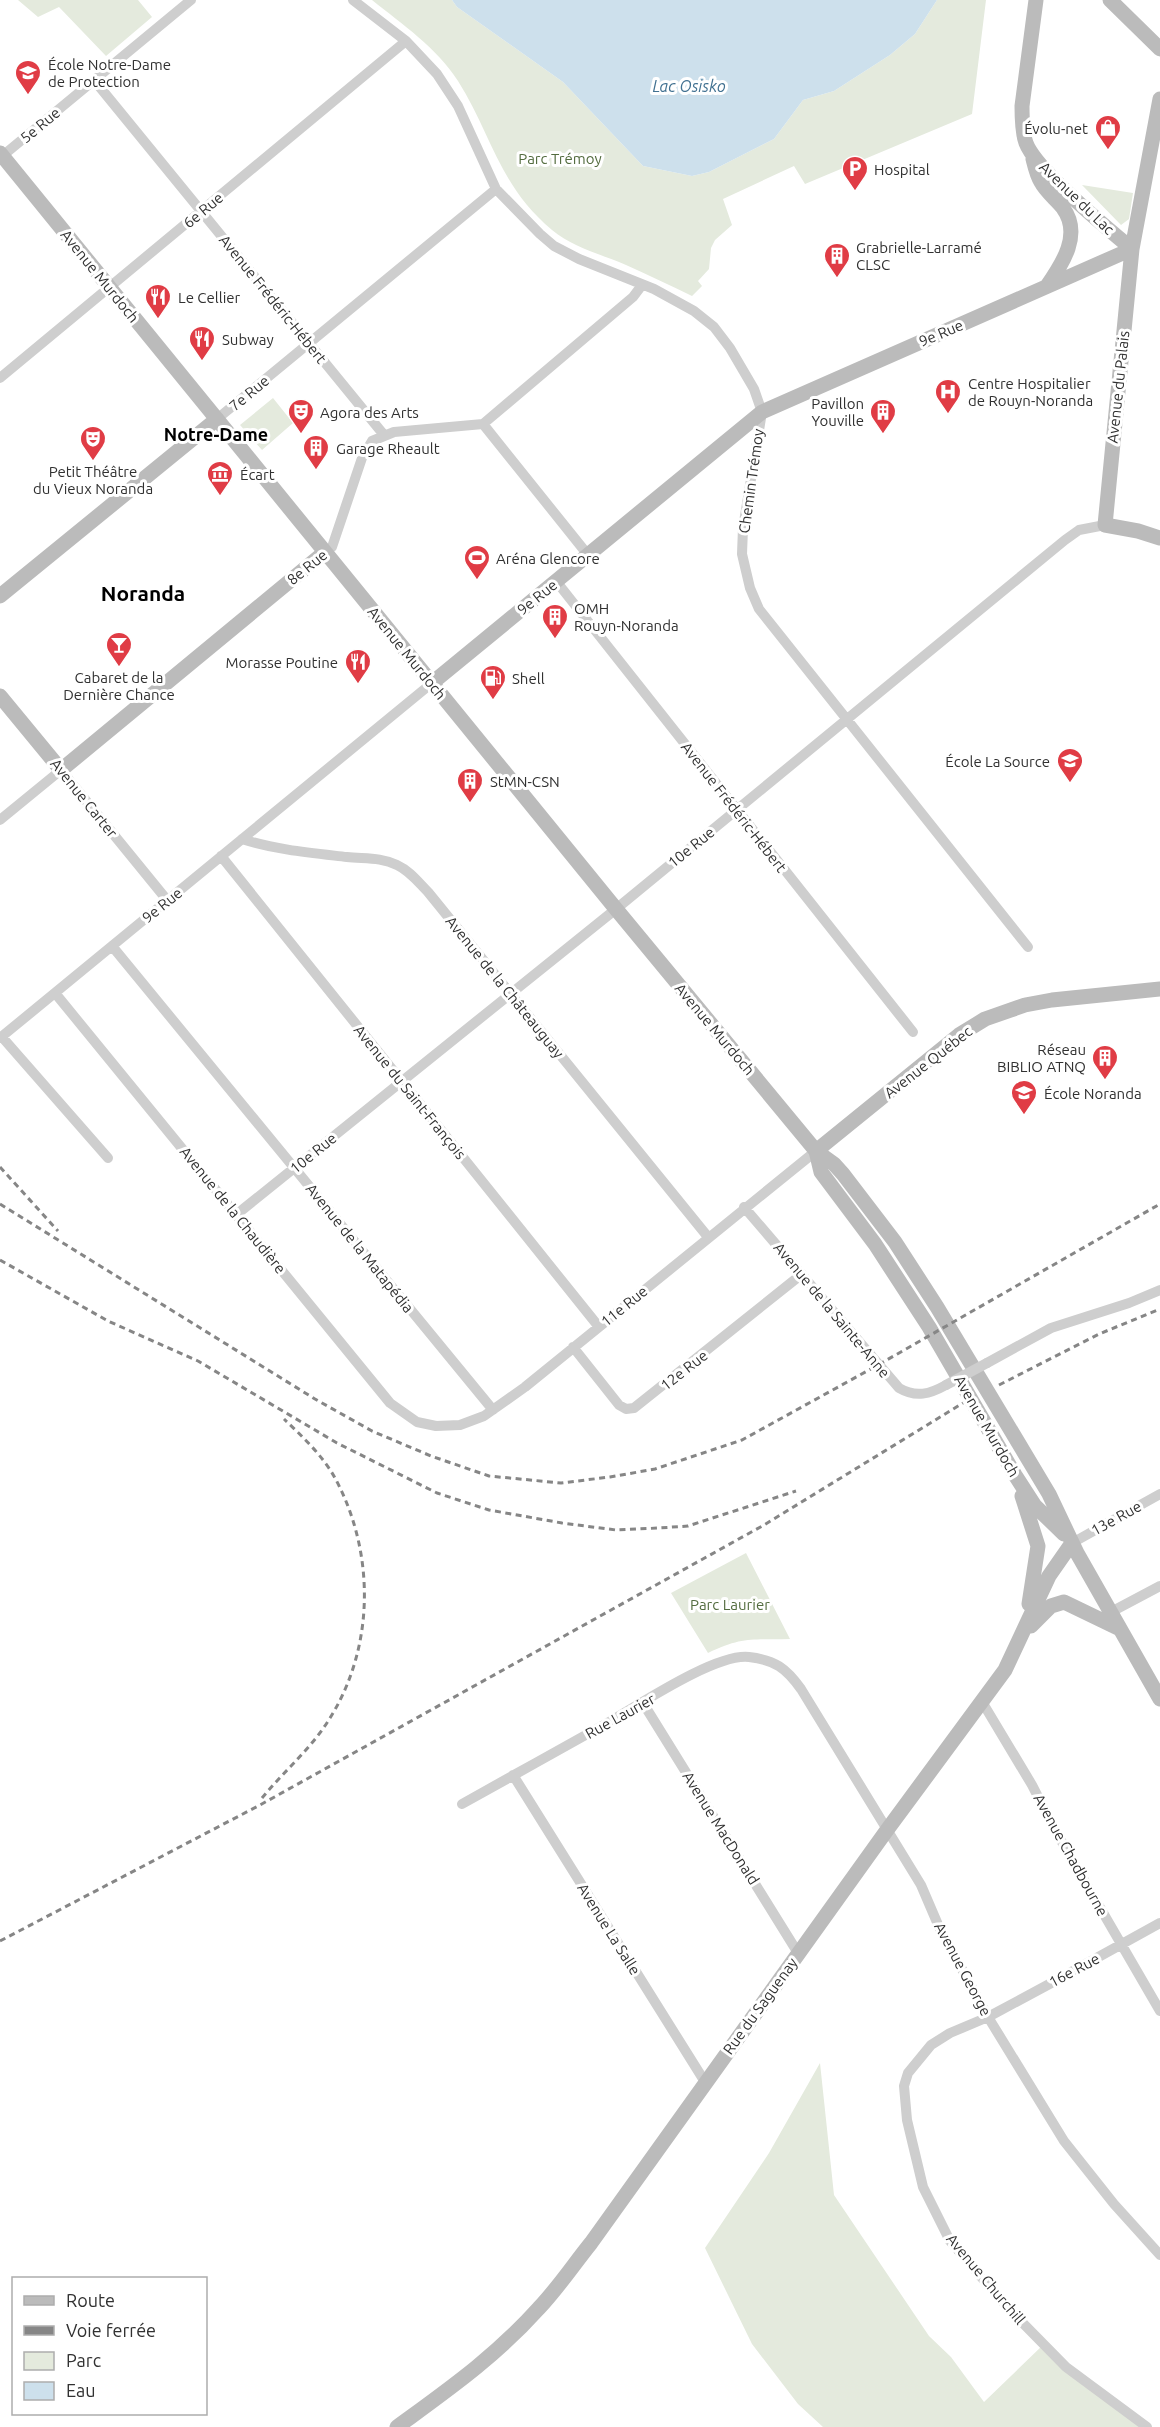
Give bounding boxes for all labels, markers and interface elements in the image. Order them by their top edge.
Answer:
place label: École Notre-Dame de Protection [48,56,171,90]
school or university icon: École Notre-Dame de Protection [13,58,43,96]
water label: Lac Osisko [652,77,726,95]
street label: 5e Rue [17,104,63,146]
shop icon: Évolu-net [1093,113,1123,151]
place label: Évolu-net [1024,120,1088,137]
park label: Parc Trémoy [518,150,602,167]
parking icon: Hospital [840,154,870,192]
street label: Avenue du Lac [1036,158,1118,238]
place label: Hospital [874,161,930,178]
street label: 6e Rue [180,189,226,231]
street label: Avenue Murdoch [57,226,143,326]
street label: Avenue Frédéric-Hébert [216,231,330,367]
place label: Grabrielle-Larramé CLSC [856,239,982,273]
building icon: Grabrielle-Larramé CLSC [822,241,852,279]
restaurant icon: Le Cellier [143,282,173,320]
place label: Le Cellier [178,289,241,306]
street label: 9e Rue [916,316,966,350]
restaurant icon: Subway [187,324,217,362]
street label: Avenue du Palais [1104,330,1132,444]
place label: Subway [222,331,274,348]
street label: 7e Rue [226,372,272,414]
place label: Centre Hospitalier de Rouyn-Noranda [968,375,1093,409]
hospital icon: Centre Hospitalier de Rouyn-Noranda [933,377,963,415]
place label: Pavillon Youville [811,395,864,429]
theatre icon: Agora des Arts [286,397,316,435]
building icon: Pavillon Youville [868,397,898,435]
place label: Agora des Arts [320,404,419,421]
theatre icon: Petit Théâtre du Vieux Noranda [78,424,108,462]
district label: Notre-Dame [164,424,268,444]
street label: Chemin Trémoy [735,428,767,534]
building icon: Garage Rheault [301,433,331,471]
place label: Garage Rheault [336,440,440,457]
museum icon: Écart [205,459,235,497]
place label: Petit Théâtre du Vieux Noranda [33,463,153,497]
place label: Écart [240,466,275,483]
sports icon: Aréna Glencore [462,543,492,581]
street label: 8e Rue [284,546,330,588]
place label: Aréna Glencore [496,550,600,567]
street label: 9e Rue [514,576,560,618]
district label: Noranda [101,581,185,605]
place label: OMH Rouyn-Noranda [574,600,679,634]
building icon: OMH Rouyn-Noranda [540,602,570,640]
street label: Avenue Murdoch [364,603,450,703]
bar icon: Cabaret de la Dernière Chance [104,630,134,668]
restaurant icon: Morasse Poutine [343,647,373,685]
place label: Morasse Poutine [226,654,338,671]
fuel station icon: Shell [478,663,508,701]
place label: Cabaret de la Dernière Chance [63,669,175,703]
place label: Shell [512,670,545,687]
street label: Avenue Frédéric-Hébert [678,739,790,875]
school or university icon: École La Source [1055,746,1085,784]
place label: École La Source [945,753,1050,770]
street label: Avenue Carter [47,755,121,841]
building icon: StMN-CSN [455,766,485,804]
place label: StMN-CSN [490,773,560,790]
street label: 10e Rue [664,823,718,871]
street label: 9e Rue [139,884,185,926]
street label: Avenue de la Châteauguay [443,913,567,1061]
street label: Avenue Murdoch [672,980,758,1078]
street label: Avenue du Saint-François [351,1021,469,1163]
street label: Avenue Québec [881,1023,975,1101]
place label: Réseau BIBLIO ATNQ [997,1041,1086,1075]
building icon: Réseau BIBLIO ATNQ [1090,1043,1120,1081]
school or university icon: École Noranda [1009,1078,1039,1116]
place label: École Noranda [1044,1085,1142,1102]
street label: 10e Rue [286,1129,340,1177]
street label: Avenue de la Chaudière [177,1143,289,1277]
street label: Avenue de la Matapédia [303,1180,417,1316]
street label: Avenue de la Sainte-Anne [771,1239,893,1381]
street label: 11e Rue [597,1282,651,1330]
street label: 12e Rue [657,1346,711,1394]
street label: Avenue Murdoch [951,1372,1023,1480]
street label: 13e Rue [1088,1497,1144,1539]
park label: Parc Laurier [690,1596,770,1613]
street label: Rue Laurier [582,1690,658,1742]
street label: Avenue MacDonald [679,1768,763,1888]
street label: Avenue Chadbourne [1030,1791,1112,1919]
street label: Avenue La Salle [574,1880,644,1978]
street label: Avenue George [931,1919,995,2019]
street label: 16e Rue [1046,1950,1102,1990]
street label: Rue du Saguenay [719,1955,801,2057]
street label: Avenue Churchill [943,2230,1029,2328]
legend [12,2277,207,2415]
text: Route [66,2290,115,2310]
text: Voie ferrée [66,2320,156,2340]
text: Parc [66,2350,101,2370]
text: Eau [66,2380,96,2400]

